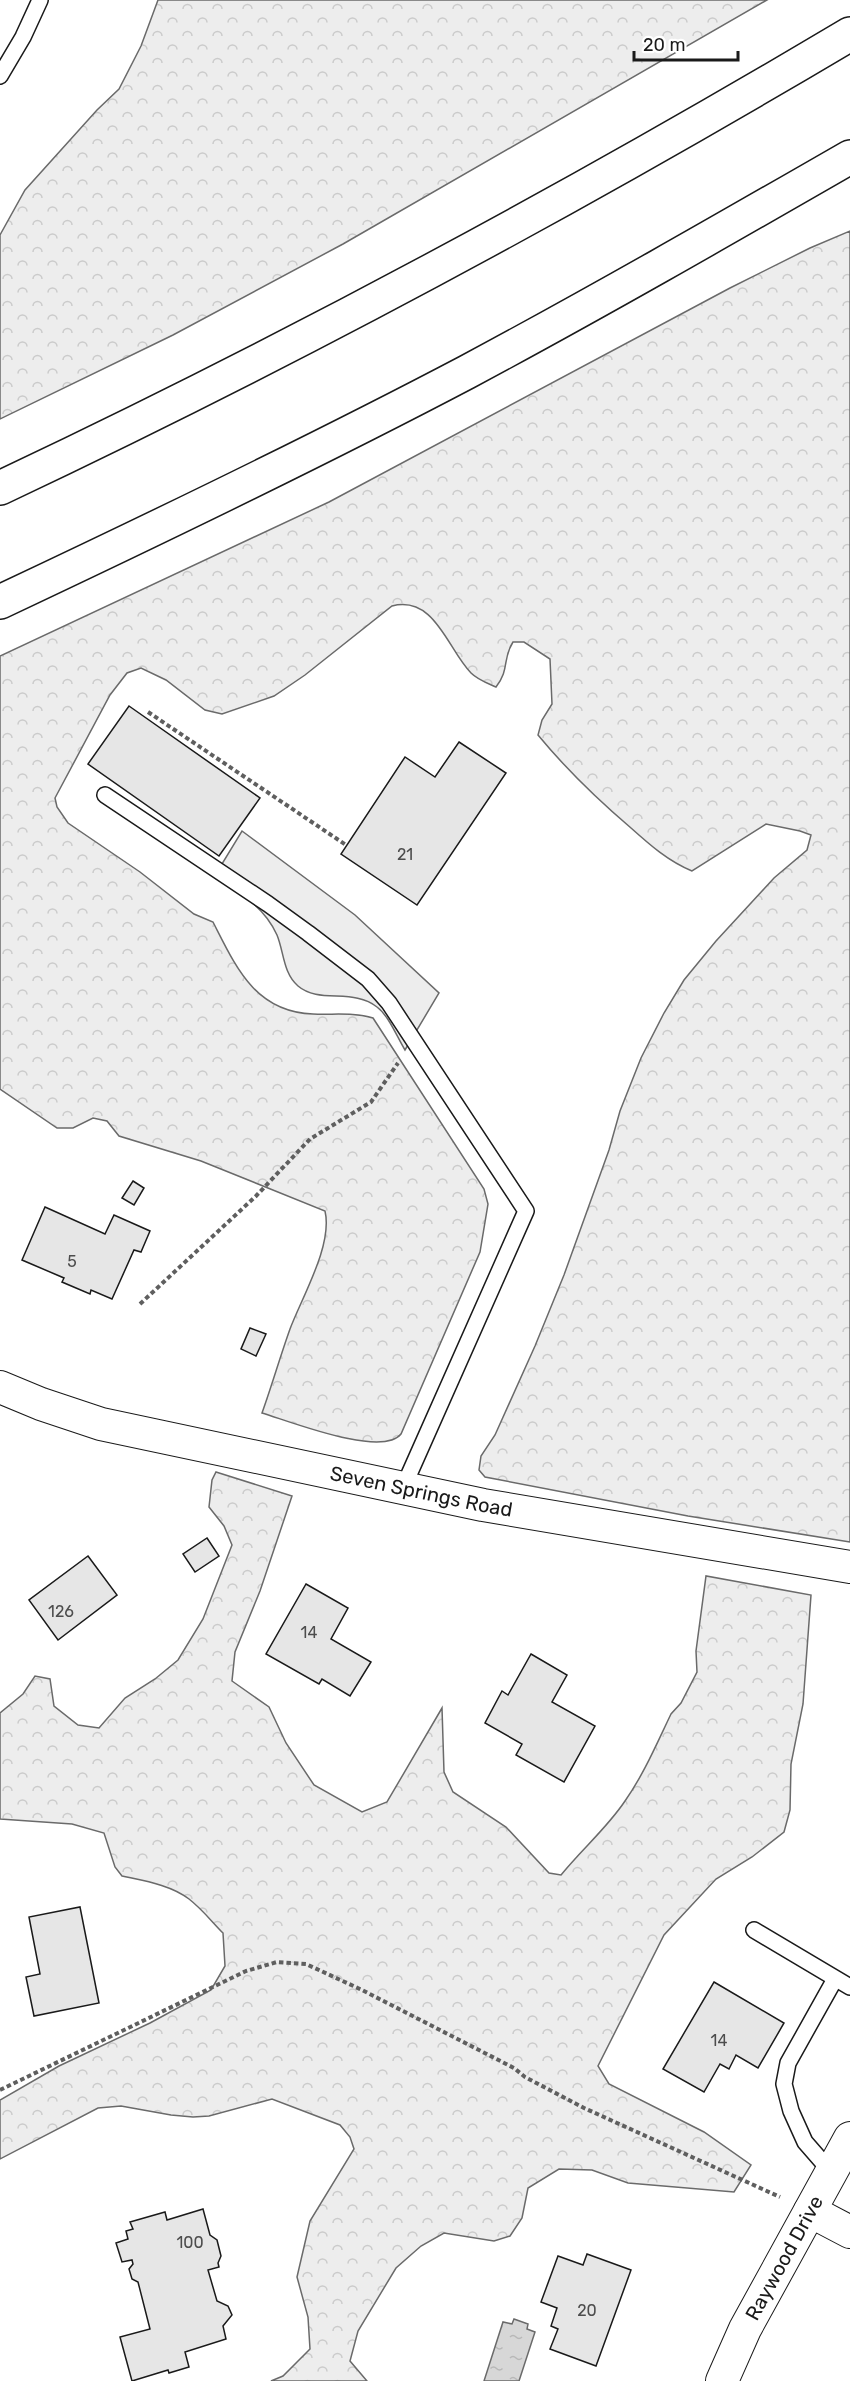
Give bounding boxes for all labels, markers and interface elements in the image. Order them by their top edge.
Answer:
scale bar [634,24,738,62]
text: 20 m [643,34,685,56]
house number: 21 [397,845,413,864]
house number: 5 [67,1252,77,1271]
street label: Seven Springs Road [328,1461,514,1522]
house number: 126 [48,1602,74,1621]
house number: 14 [301,1623,317,1642]
house number: 14 [711,2031,727,2050]
street label: Raywood Drive [740,2191,828,2324]
house number: 100 [176,2233,204,2252]
house number: 20 [577,2301,597,2320]

